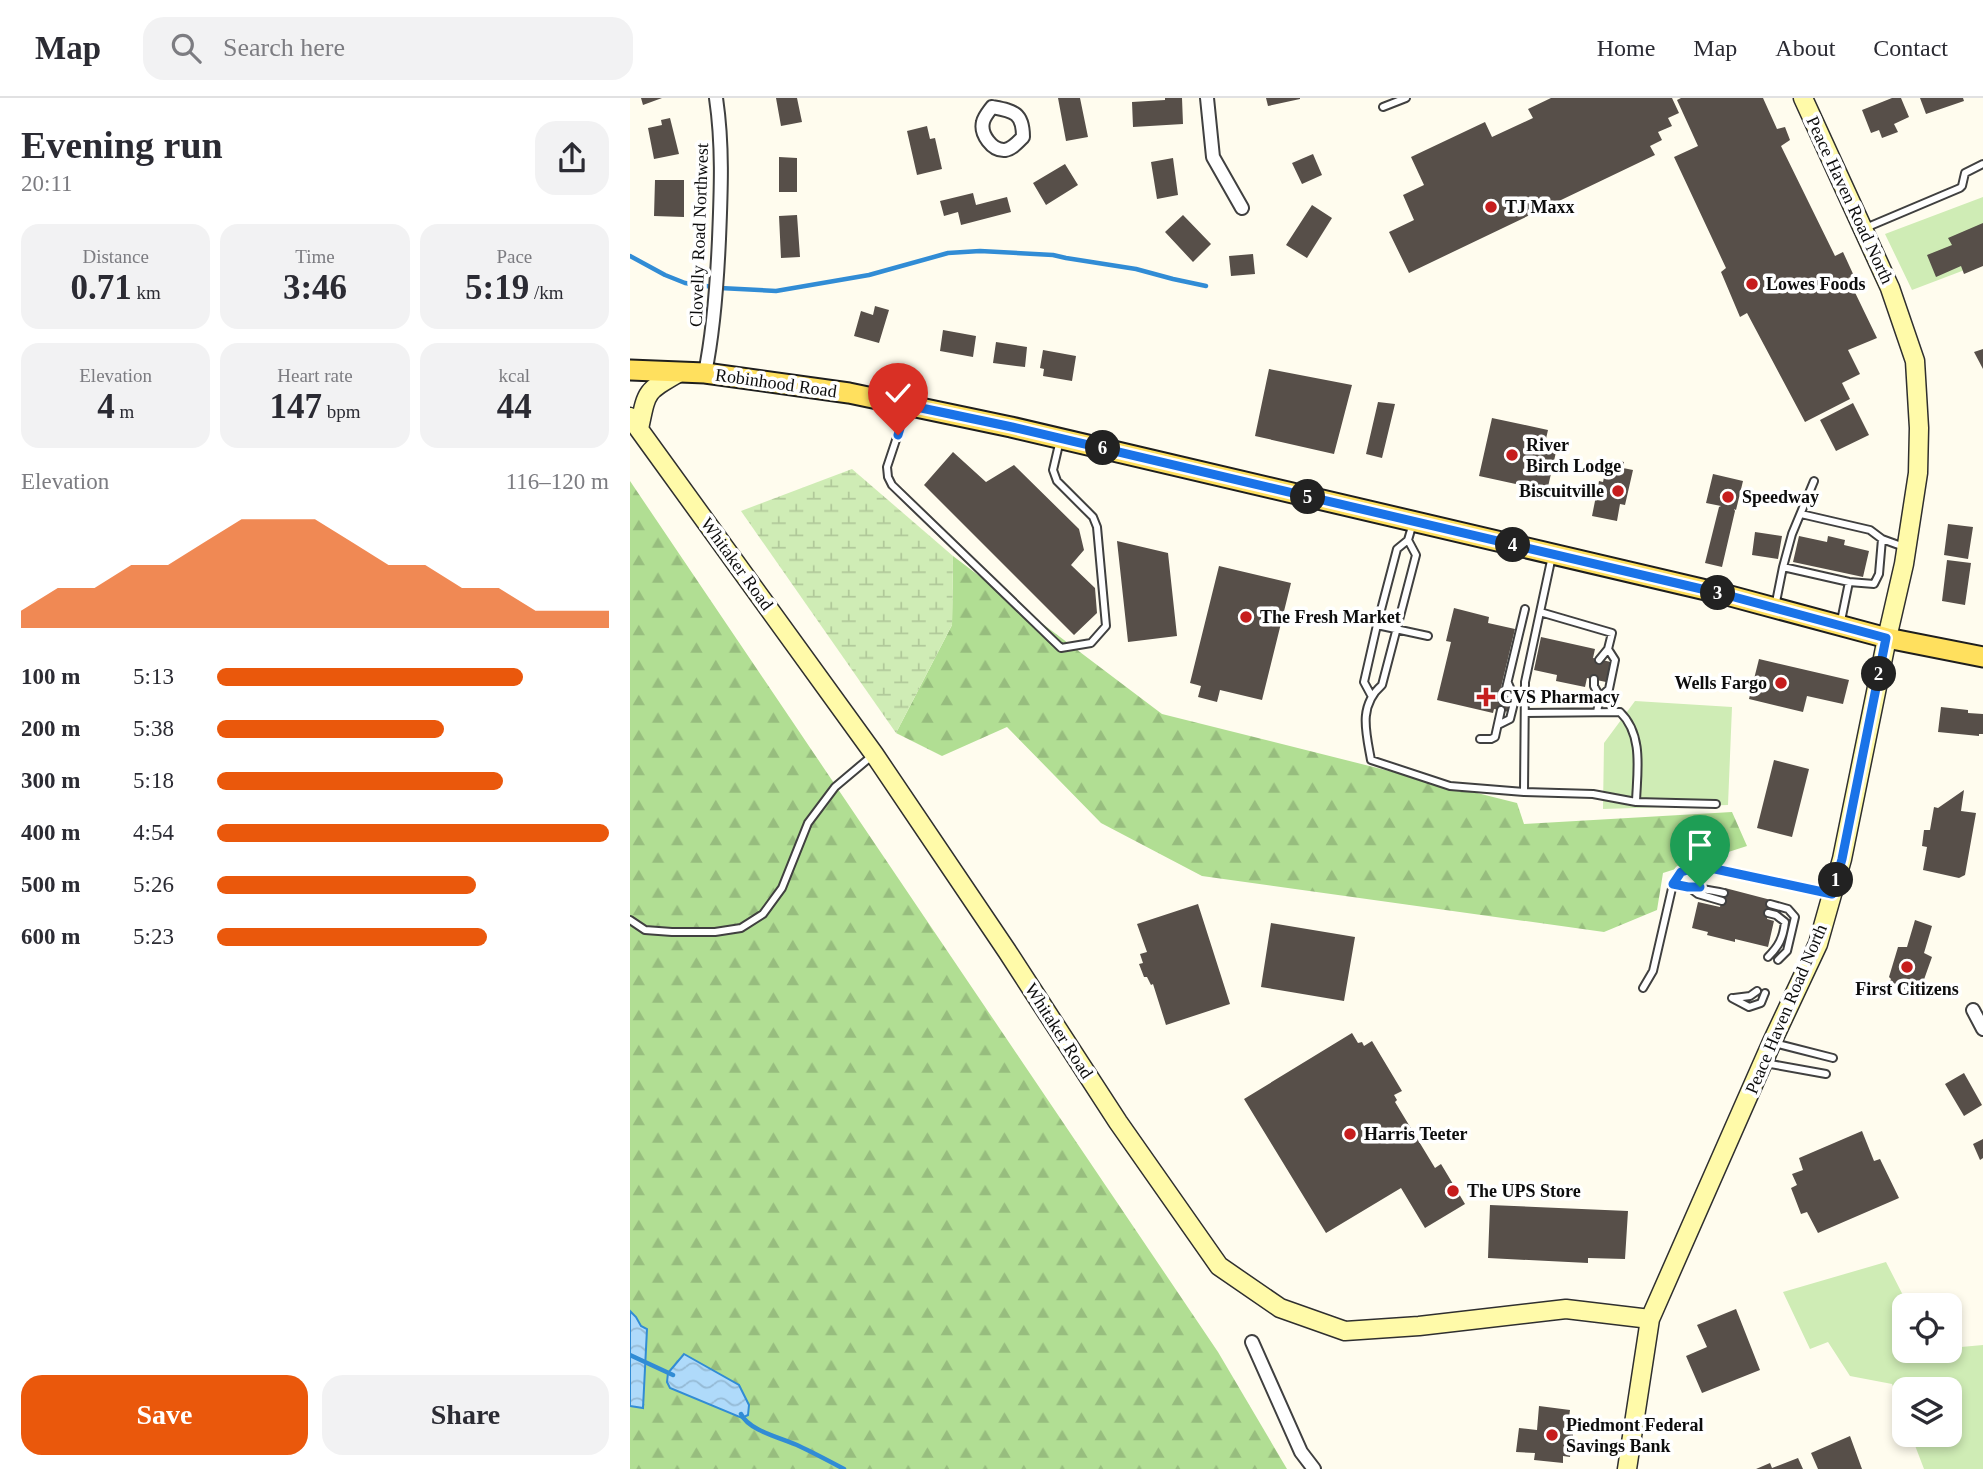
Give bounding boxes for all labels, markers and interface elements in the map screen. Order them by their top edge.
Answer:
search box [143,17,633,80]
icon: search [167,29,205,67]
text: Map [35,30,101,66]
text: Search here [223,33,345,62]
text: Home [1597,35,1655,61]
text: Map [1693,35,1737,61]
text: About [1775,35,1835,61]
text: Contact [1873,35,1948,61]
street label: Peace Haven Road North [1802,113,1898,287]
button: share [535,121,609,195]
text: Evening run [21,124,223,166]
street label: Clovelly Road Northwest [686,143,712,327]
text: 20:11 [21,171,73,196]
place label: TJ Maxx [1505,197,1575,217]
marker: TJ Maxx [1483,199,1499,215]
text: Distance [82,246,149,267]
text: Time [295,246,335,267]
text: Pace [496,246,532,267]
text: 0.71 [71,268,132,307]
text: 3:46 [283,268,347,307]
text: 5:19 [465,268,529,307]
place label: Lowes Foods [1766,274,1866,294]
marker: Lowes Foods [1744,276,1760,292]
text: km [132,282,161,303]
text: /km [529,282,564,303]
pin [868,363,928,435]
text: Elevation [79,365,152,386]
text: Heart rate [277,365,353,386]
text: kcal [498,365,530,386]
street label: Robinhood Road [714,365,838,401]
icon: check [879,374,917,412]
text: 4 [97,387,115,426]
text: 147 [269,387,322,426]
text: 44 [497,387,532,426]
text: m [115,401,134,422]
text: bpm [322,401,361,422]
pin: 6 [1086,430,1120,466]
place label: River Birch Lodge [1526,435,1621,476]
text: 6 [1098,437,1107,458]
marker: River Birch Lodge [1504,447,1520,463]
text: Elevation [21,469,109,494]
text: 116–120 m [506,469,609,494]
pin: 5 [1290,480,1326,514]
place label: Biscuitville [1519,481,1604,501]
marker: Biscuitville [1610,483,1626,499]
text: 5 [1303,486,1312,507]
place label: Speedway [1742,487,1819,507]
marker: Speedway [1720,489,1736,505]
street label: Whitaker Road [697,514,777,614]
pin: 4 [1496,528,1530,562]
text: 4 [1508,534,1517,555]
pin: 3 [1700,575,1736,610]
text: 3 [1713,582,1722,603]
place label: The Fresh Market [1260,607,1401,627]
marker: The Fresh Market [1238,609,1254,625]
pin: 2 [1862,656,1896,692]
text: 2 [1874,663,1883,684]
text: 100 m [21,664,80,689]
text: 5:13 [133,664,174,689]
place label: Wells Fargo [1675,673,1767,693]
marker: Wells Fargo [1773,675,1789,691]
place label: CVS Pharmacy [1500,687,1620,707]
marker: CVS Pharmacy [1478,689,1494,705]
text: 200 m [21,716,80,741]
text: 5:38 [133,716,174,741]
text: 300 m [21,768,80,793]
text: 5:18 [133,768,174,793]
pin [1670,815,1730,887]
text: 400 m [21,820,80,845]
text: 4:54 [133,820,174,845]
icon: arrive [1681,826,1719,864]
pin: 1 [1818,862,1854,898]
text: 1 [1831,869,1840,890]
text: 500 m [21,872,80,897]
text: 5:26 [133,872,174,897]
street label: Peace Haven Road North [1741,921,1831,1097]
text: 600 m [21,924,80,949]
text: 5:23 [133,924,174,949]
marker: First Citizens [1899,959,1915,975]
place label: First Citizens [1855,979,1959,999]
street label: Whitaker Road [1021,980,1097,1082]
place label: Harris Teeter [1364,1124,1467,1144]
marker: Harris Teeter [1342,1126,1358,1142]
place label: The UPS Store [1467,1181,1581,1201]
marker: The UPS Store [1445,1183,1461,1199]
map controls [1892,1293,1962,1447]
button: locate [1892,1293,1962,1363]
button: Save [21,1375,308,1455]
button: Share [322,1375,609,1455]
button: layers [1892,1377,1962,1447]
place label: Piedmont Federal Savings Bank [1566,1415,1703,1456]
marker: Piedmont Federal Savings Bank [1544,1427,1560,1443]

